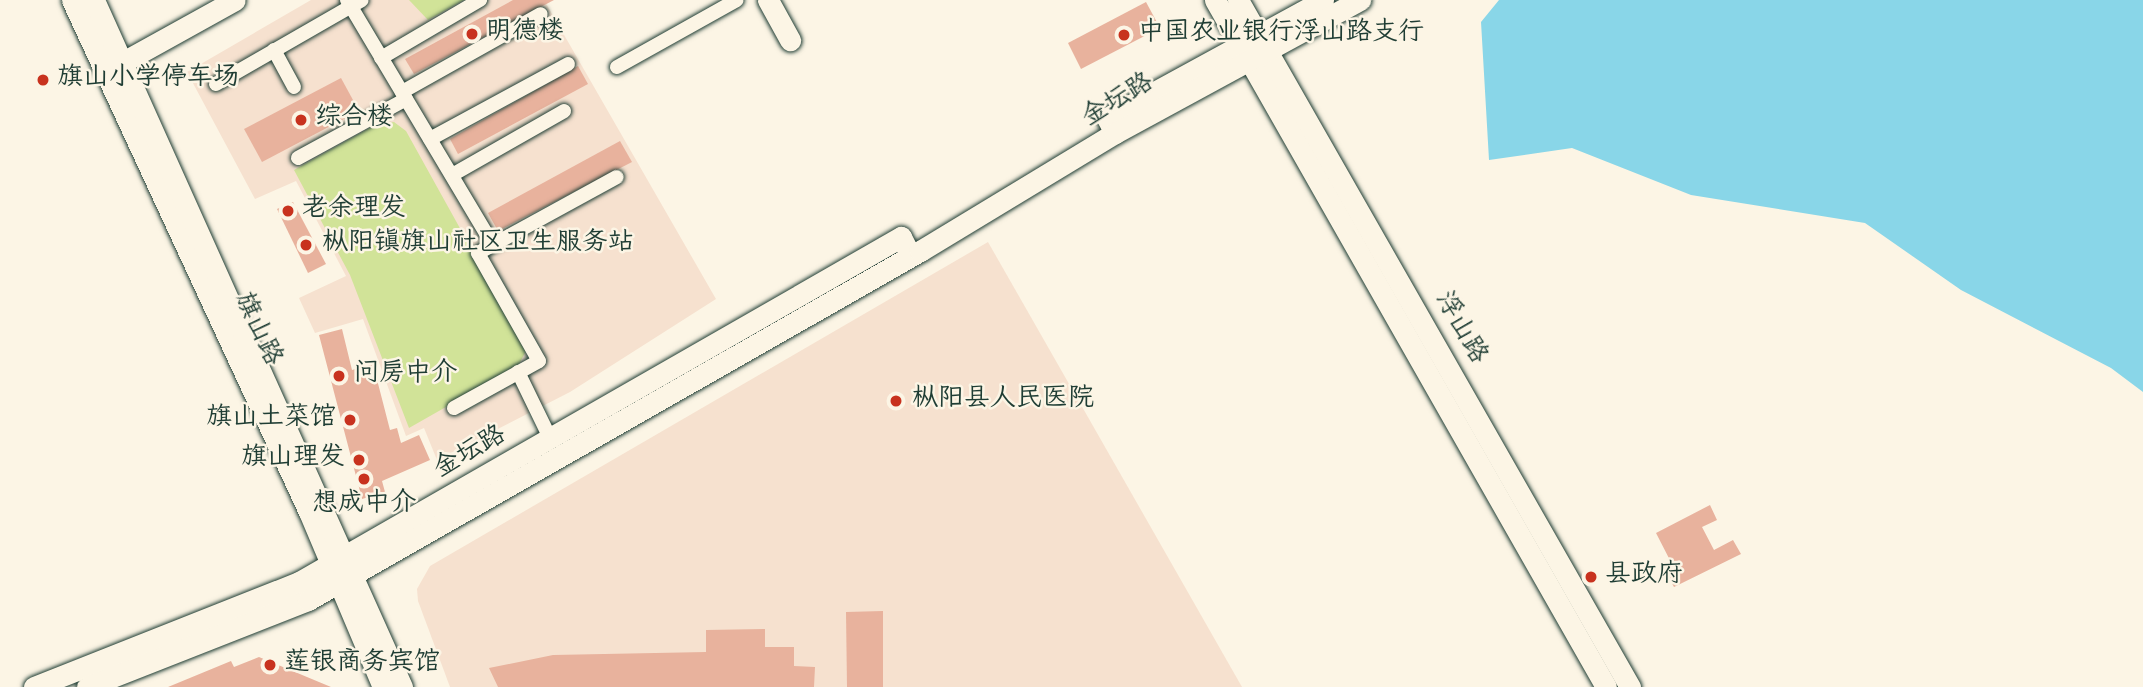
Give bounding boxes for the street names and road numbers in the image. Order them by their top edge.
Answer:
street label: 金坛路 [1078,69,1160,135]
street label: 浮山路 [1426,287,1492,371]
street label: 旗山路 [225,288,287,372]
street label: 金坛路 [429,421,513,487]

